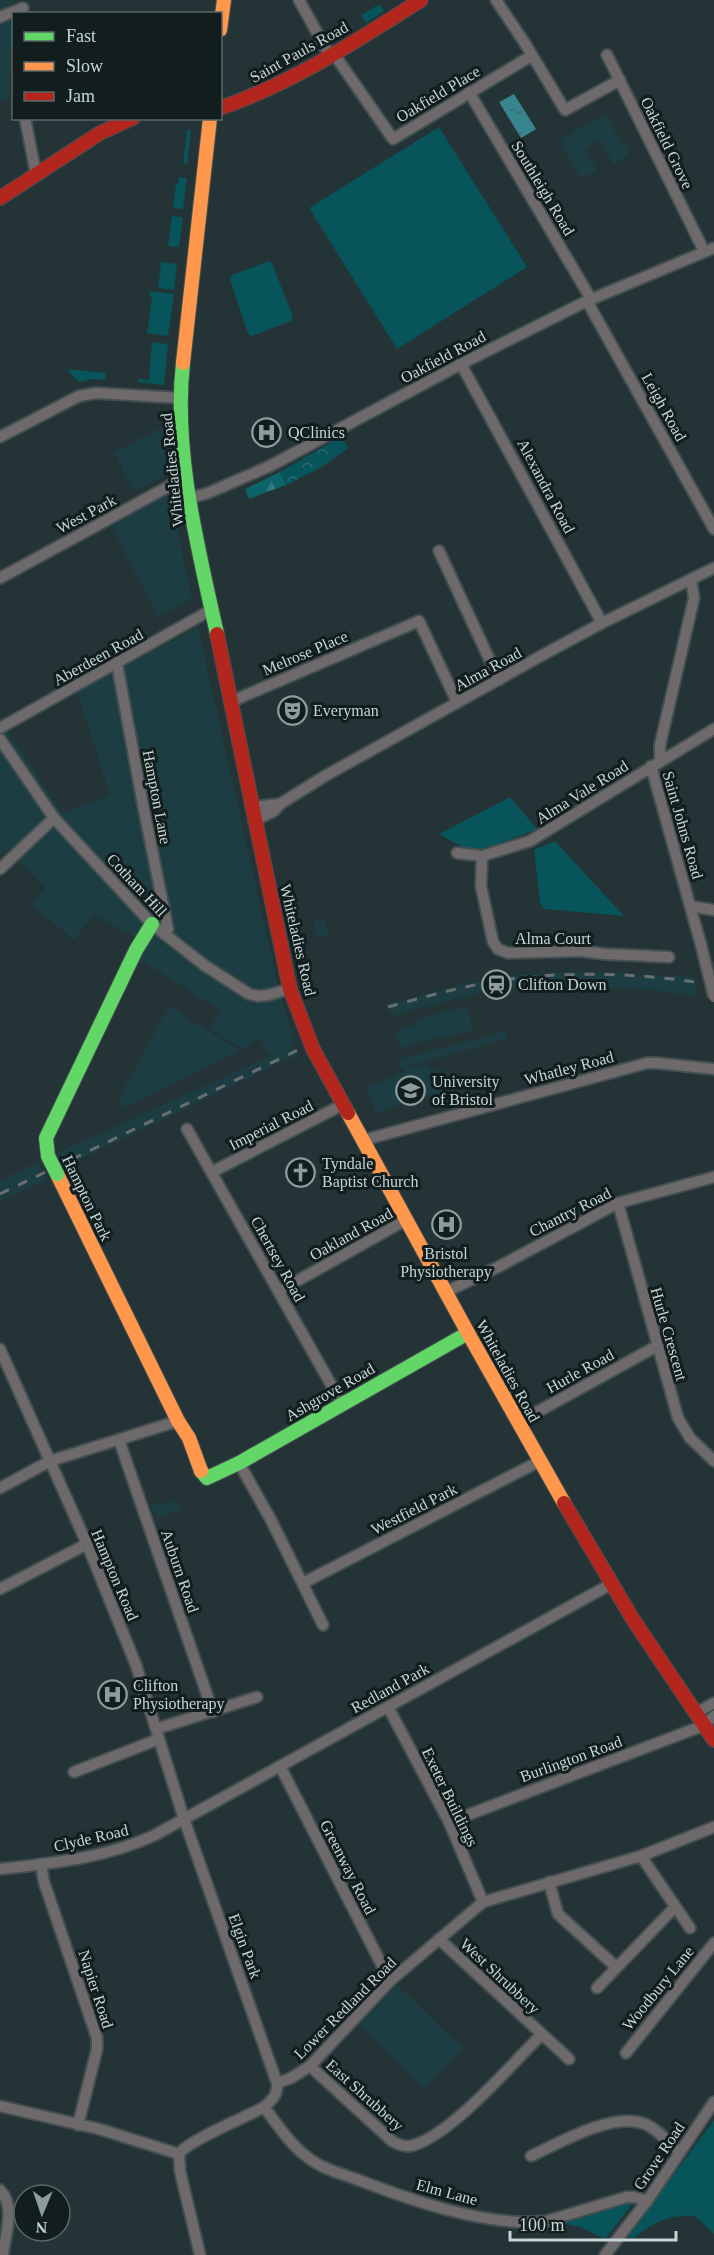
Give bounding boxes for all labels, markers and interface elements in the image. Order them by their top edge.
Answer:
legend [12,12,222,120]
street label: Saint Pauls Road [247,18,351,86]
text: Fast [66,26,96,46]
text: Slow [66,56,103,76]
street label: Oakfield Place [393,62,483,126]
text: Jam [66,86,95,106]
street label: Oakfield Grove [637,94,697,192]
street label: Southleigh Road [507,138,578,239]
street label: Oakfield Road [398,327,488,387]
street label: Leigh Road [637,370,690,444]
street label: Whiteladies Road [158,412,186,528]
hospital icon: QClinics [251,416,283,448]
place label: QClinics [288,424,345,441]
street label: Alexandra Road [514,436,578,536]
street label: West Park [53,491,119,537]
street label: Aberdeen Road [50,625,146,689]
street label: Melrose Place [260,627,350,679]
street label: Alma Road [452,644,524,694]
theatre icon: Everyman [276,694,308,726]
place label: Everyman [313,702,379,720]
street label: Hampton Lane [139,748,174,846]
street label: Alma Vale Road [533,757,631,827]
street label: Saint Johns Road [660,769,706,881]
street label: Cotham Hill [104,850,171,920]
street label: Whiteladies Road [277,882,319,998]
street label: Alma Court [515,930,592,947]
station icon: Clifton Down [481,968,513,1000]
place label: Clifton Down [518,976,606,993]
street label: Whatley Road [522,1048,616,1089]
place label: University of Bristol [432,1073,500,1108]
school or university icon: University of Bristol [395,1074,427,1106]
street label: Imperial Road [226,1097,316,1154]
street label: Hampton Park [58,1153,115,1244]
place label: Tyndale Baptist Church [322,1155,418,1191]
church icon: Tyndale Baptist Church [285,1156,317,1188]
street label: Chantry Road [526,1184,614,1241]
street label: Oakland Road [307,1204,395,1264]
hospital icon: Bristol Physiotherapy [430,1209,462,1241]
street label: Chertsey Road [247,1213,308,1305]
place label: Bristol Physiotherapy [400,1245,492,1281]
street label: Hurle Crescent [648,1285,691,1383]
street label: Whiteladies Road [473,1317,543,1425]
street label: Hurle Road [543,1346,617,1396]
street label: Ashgrove Road [282,1360,378,1425]
street label: Westfield Park [368,1480,460,1538]
street label: Hampton Road [87,1527,142,1624]
street label: Auburn Road [158,1527,202,1615]
street label: Redland Park [348,1660,432,1716]
place label: Clifton Physiotherapy [133,1677,225,1713]
hospital icon: Clifton Physiotherapy [96,1678,128,1710]
street label: Burlington Road [518,1733,625,1786]
street label: Exeter Buildings [418,1745,481,1850]
street label: Greenway Road [316,1817,379,1917]
street label: Clyde Road [52,1821,130,1856]
street label: Elgin Park [224,1911,265,1981]
street label: West Shrubbery [456,1935,543,2018]
street label: Woodbury Lane [619,1943,698,2034]
street label: Napier Road [74,1948,117,2031]
street label: Lower Redland Road [291,1954,399,2062]
street label: East Shrubbery [322,2056,407,2135]
street label: Grove Road [630,2119,688,2193]
street label: Elm Lane [415,2176,479,2208]
north arrow [12,2183,72,2243]
scale bar [510,2204,676,2242]
text: 100 m [519,2215,565,2235]
text: N [35,2219,48,2236]

